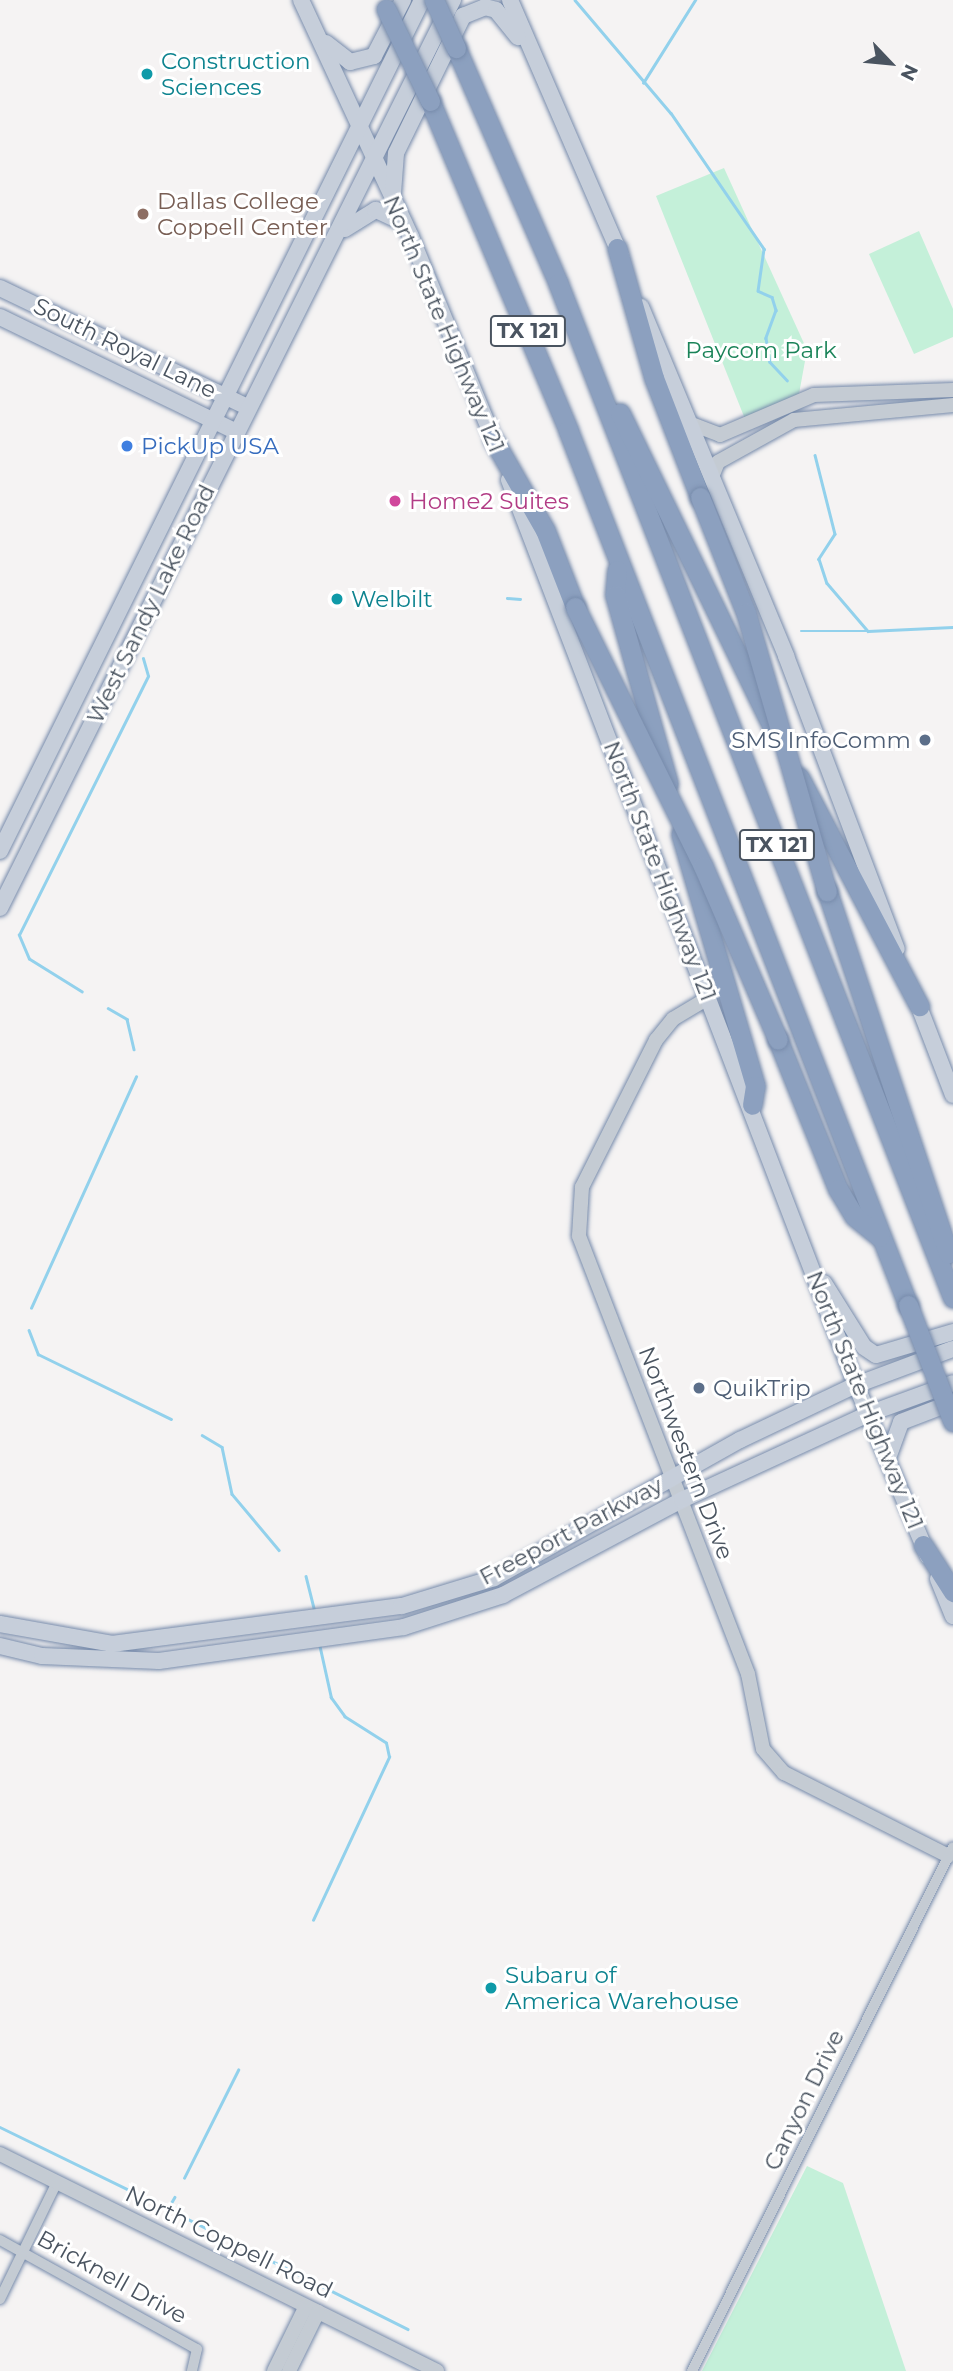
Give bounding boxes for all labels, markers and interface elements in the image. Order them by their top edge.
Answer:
north arrow [855,28,925,98]
place label: Construction Sciences [161,47,311,101]
text: N [896,60,923,84]
marker: Construction Sciences [139,66,155,82]
place label: Dallas College Coppell Center [157,187,328,241]
street label: North State Highway 121 [377,192,511,456]
marker: Dallas College Coppell Center [135,206,151,222]
street label: South Royal Lane [29,292,221,404]
road number: TX 121 [490,314,566,348]
park label: Paycom Park [685,336,837,364]
place label: PickUp USA [141,432,279,460]
marker: PickUp USA [119,438,135,454]
street label: West Sandy Lake Road [81,480,221,728]
place label: Home2 Suites [409,487,569,515]
marker: Home2 Suites [387,493,403,509]
place label: Welbilt [351,585,432,613]
marker: Welbilt [329,591,345,607]
place label: SMS InfoComm [731,726,911,754]
marker: SMS InfoComm [917,732,933,748]
street label: North State Highway 121 [598,737,722,1005]
road number: TX 121 [738,828,816,862]
street label: North State Highway 121 [801,1267,929,1533]
street label: Northwestern Drive [633,1343,739,1563]
place label: QuikTrip [713,1374,811,1402]
marker: QuikTrip [691,1380,707,1396]
street label: Freeport Parkway [475,1471,667,1591]
place label: Subaru of America Warehouse [505,1961,739,2015]
marker: Subaru of America Warehouse [483,1980,499,1996]
street label: Canyon Drive [758,2025,850,2175]
street label: North Coppell Road [121,2180,337,2304]
street label: Bricknell Drive [32,2224,192,2330]

